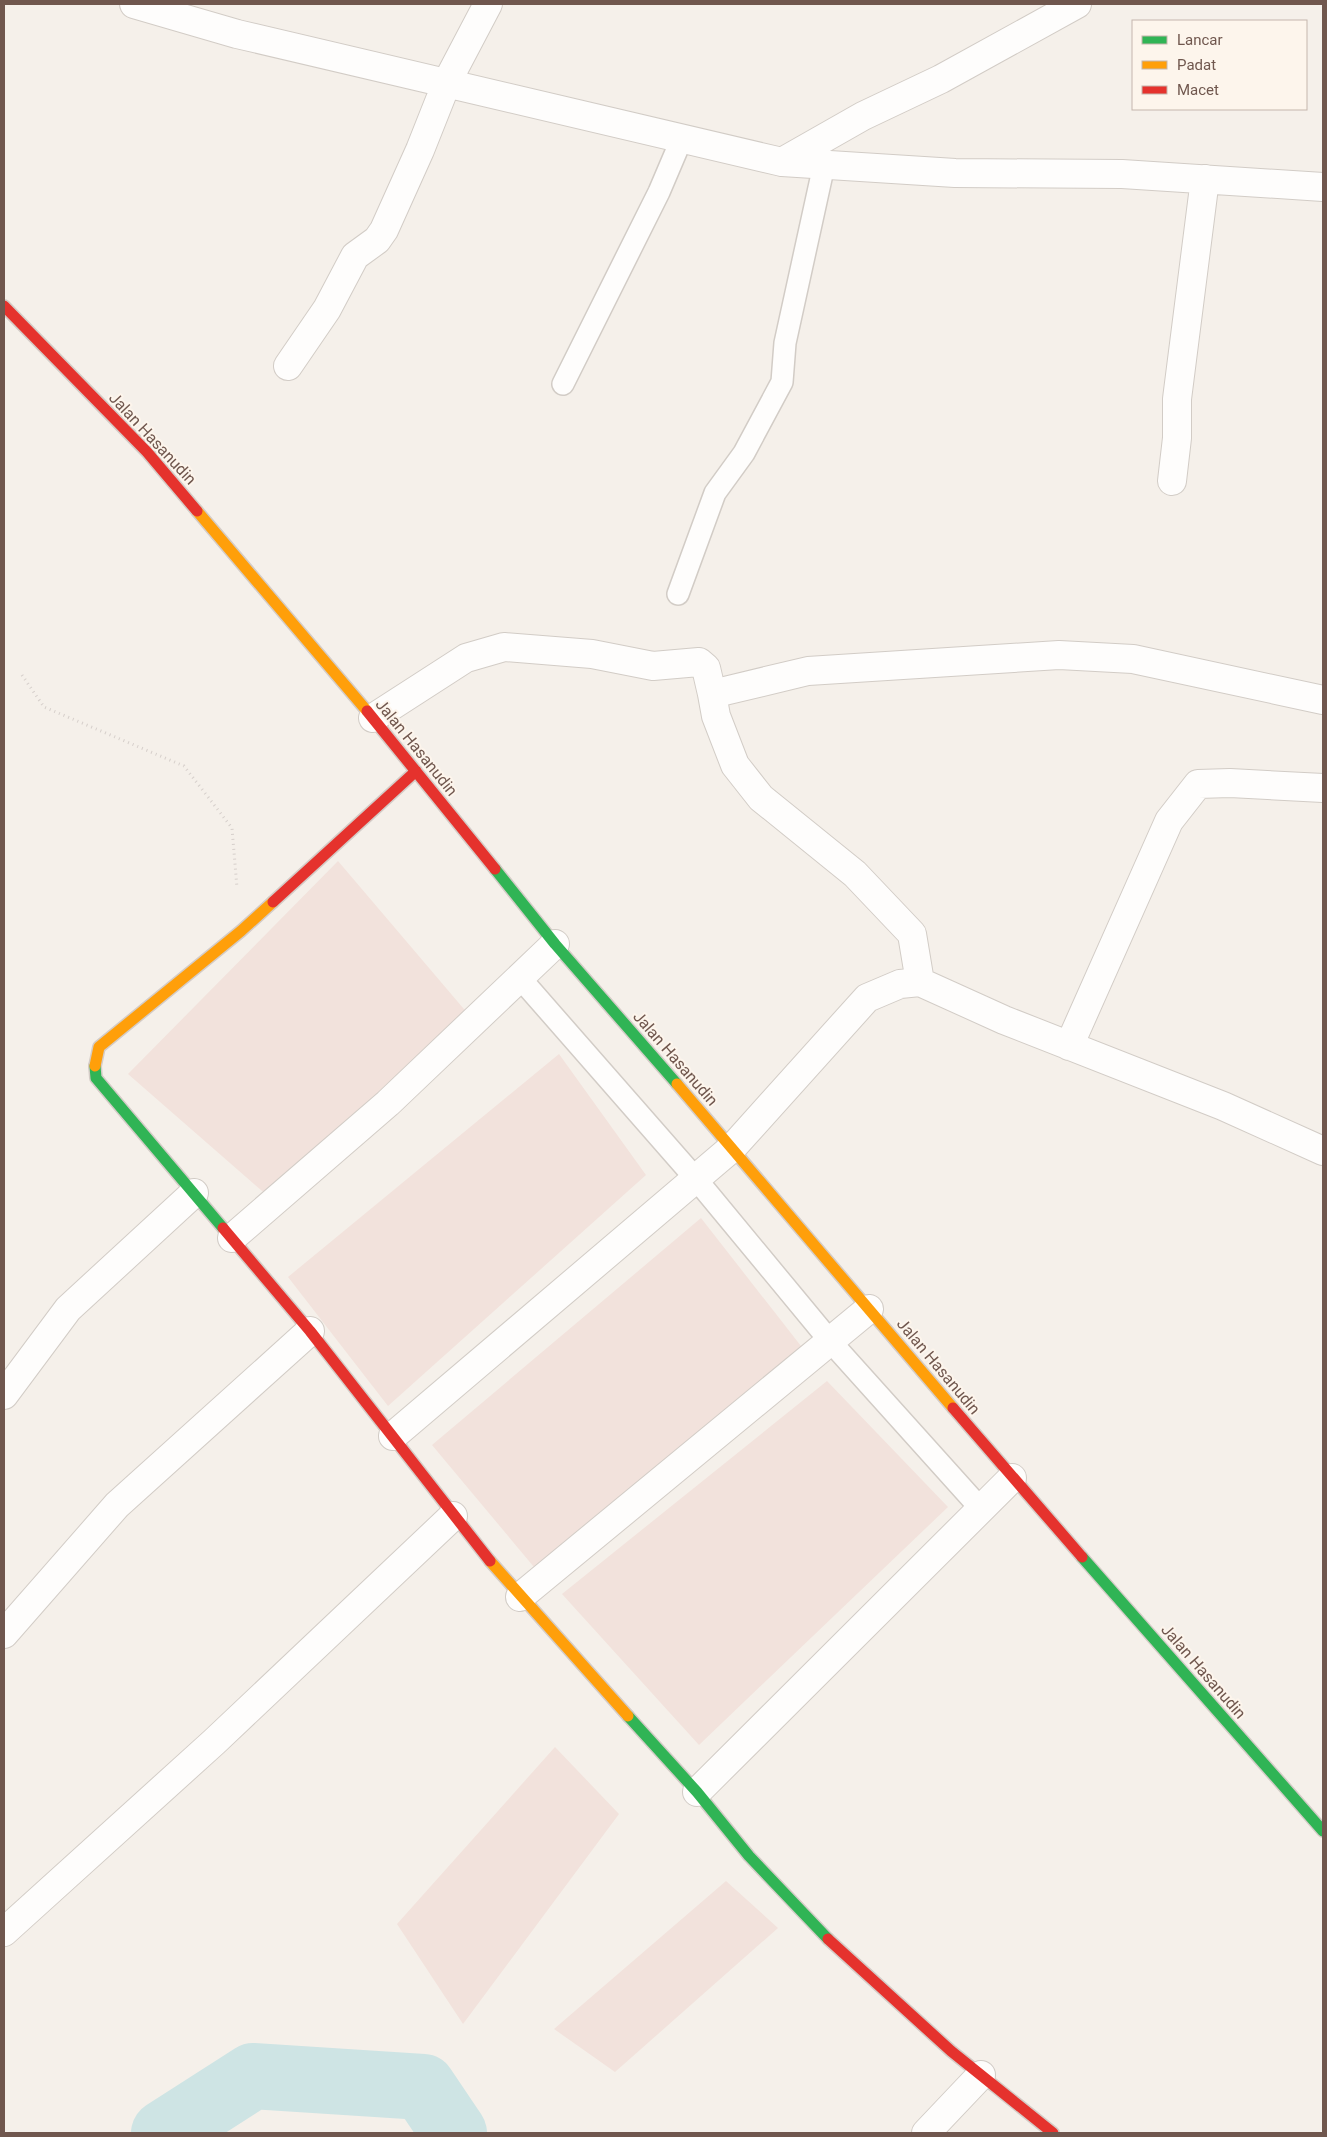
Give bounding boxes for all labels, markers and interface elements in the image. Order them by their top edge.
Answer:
legend [1132,20,1307,110]
text: Lancar [1177,31,1223,49]
text: Padat [1177,56,1216,74]
text: Macet [1177,81,1219,99]
street label: Jalan Hasanudin [105,388,200,488]
street label: Jalan Hasanudin [372,695,462,800]
street label: Jalan Hasanudin [629,1007,722,1110]
street label: Jalan Hasanudin [893,1314,984,1418]
street label: Jalan Hasanudin [1157,1620,1250,1723]

